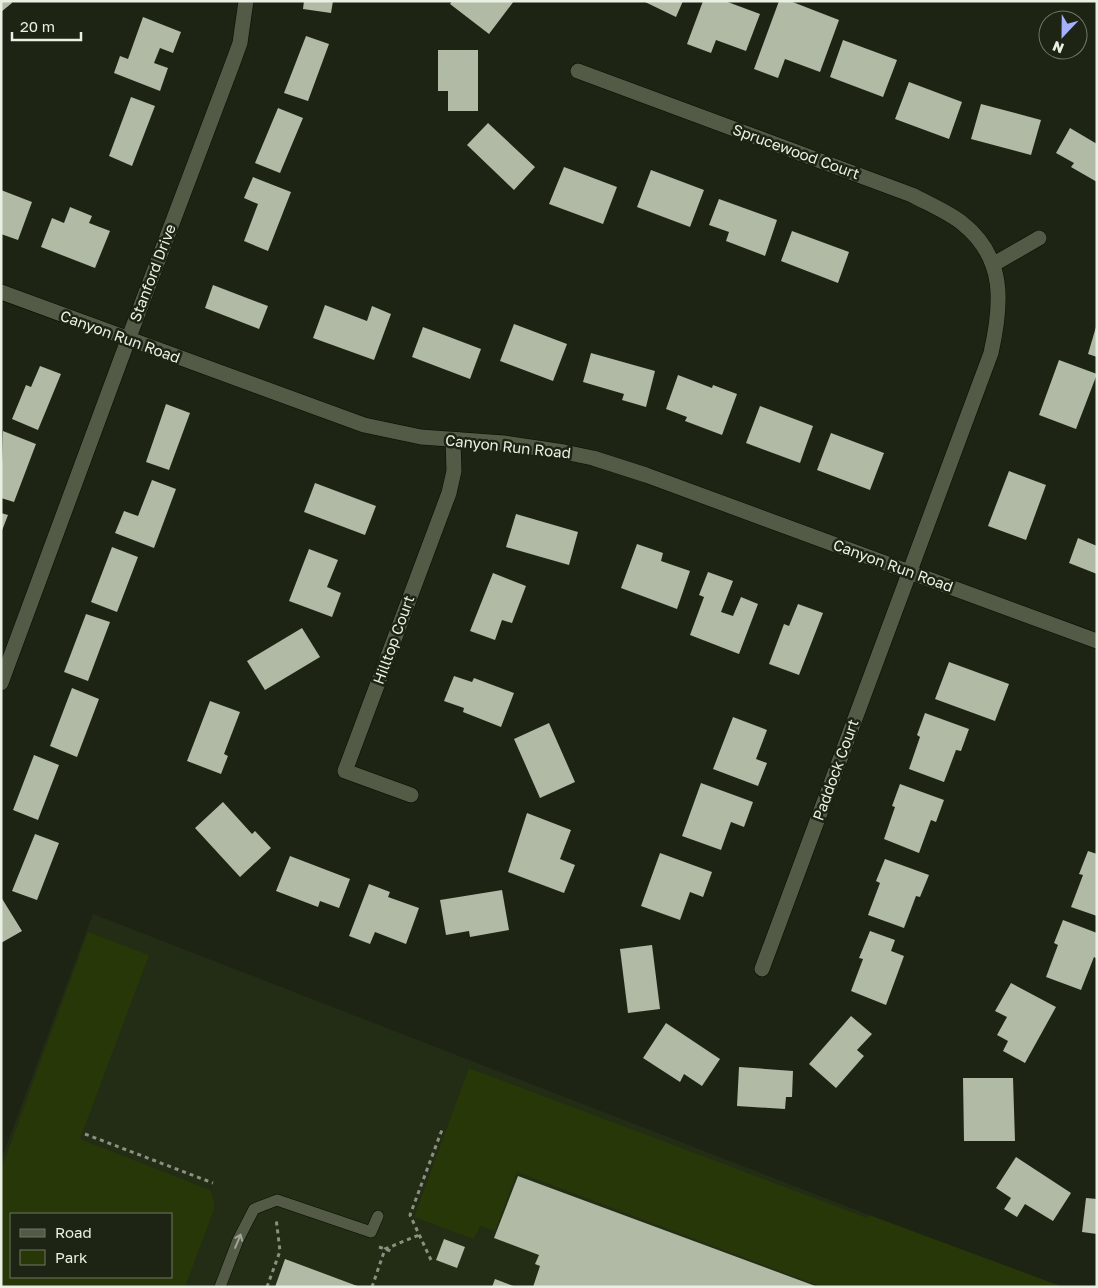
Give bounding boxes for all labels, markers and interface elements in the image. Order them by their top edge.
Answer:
scale bar [12,10,81,42]
north arrow [1038,10,1088,60]
text: 20 m [20,17,55,35]
text: N [1050,38,1066,57]
street label: Sprucewood Court [730,120,862,182]
street label: Stanford Drive [125,221,179,324]
street label: Canyon Run Road [58,306,183,366]
street label: Canyon Run Road [444,430,572,462]
street label: Canyon Run Road [831,535,956,595]
street label: Hilltop Court [369,593,417,686]
street label: Paddock Court [808,717,862,823]
legend [10,1213,172,1278]
text: Road [55,1223,92,1241]
one-way arrow [234,1234,244,1249]
text: Park [55,1248,88,1266]

